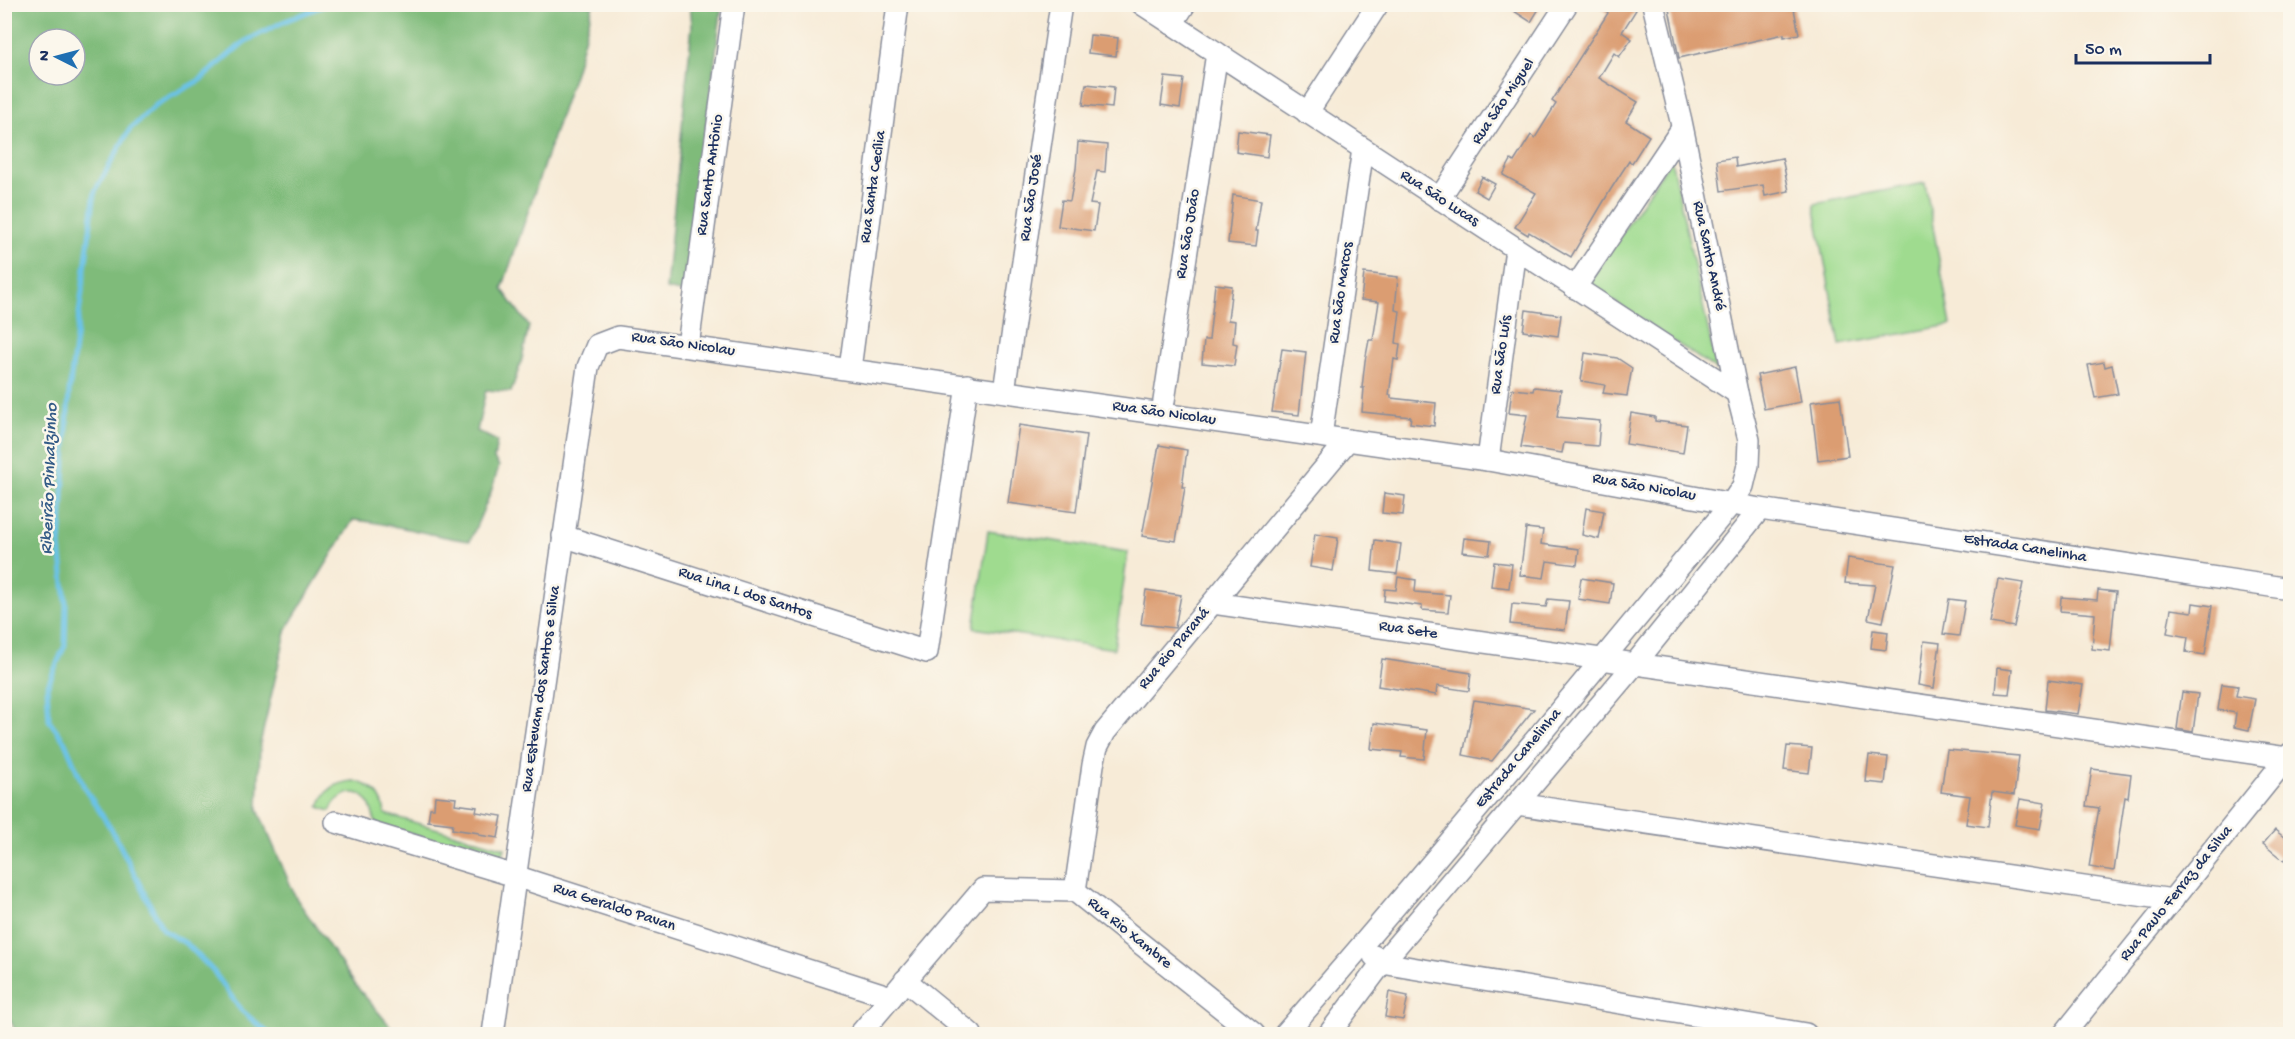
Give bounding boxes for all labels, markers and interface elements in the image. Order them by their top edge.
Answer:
north arrow [27,27,87,87]
scale bar [2076,27,2210,65]
text: 50 m [2085,40,2122,61]
text: N [36,49,56,62]
street label: Rua São Miguel [1468,55,1540,149]
street label: Rua Santo Antônio [693,113,729,237]
street label: Rua Santa Cecília [857,128,891,244]
street label: Rua São José [1016,152,1048,243]
street label: Rua São Lucas [1396,166,1483,232]
street label: Rua São João [1173,188,1205,280]
street label: Rua Santo André [1687,200,1729,313]
street label: Rua São Marcos [1325,240,1359,345]
street label: Rua São Luís [1487,313,1517,396]
street label: Rua São Nicolau [630,328,737,362]
street label: Rua São Nicolau [1111,397,1218,431]
water label: Ribeirão Pinhalzinho [37,402,63,555]
street label: Rua São Nicolau [1591,470,1698,507]
street label: Estrada Canelinha [1962,530,2089,568]
street label: Rua Lina L dos Santos [676,563,815,625]
street label: Rua Estevam dos Santos e Silva [518,583,566,794]
street label: Rua Rio Paraná [1135,603,1216,694]
street label: Rua Sete [1377,617,1439,645]
street label: Estrada Canelinha [1472,704,1567,813]
street label: Rua Paulo Ferraz da Silva [2116,821,2238,966]
street label: Rua Geraldo Pavan [550,879,678,937]
street label: Rua Rio Xambre [1083,894,1176,974]

